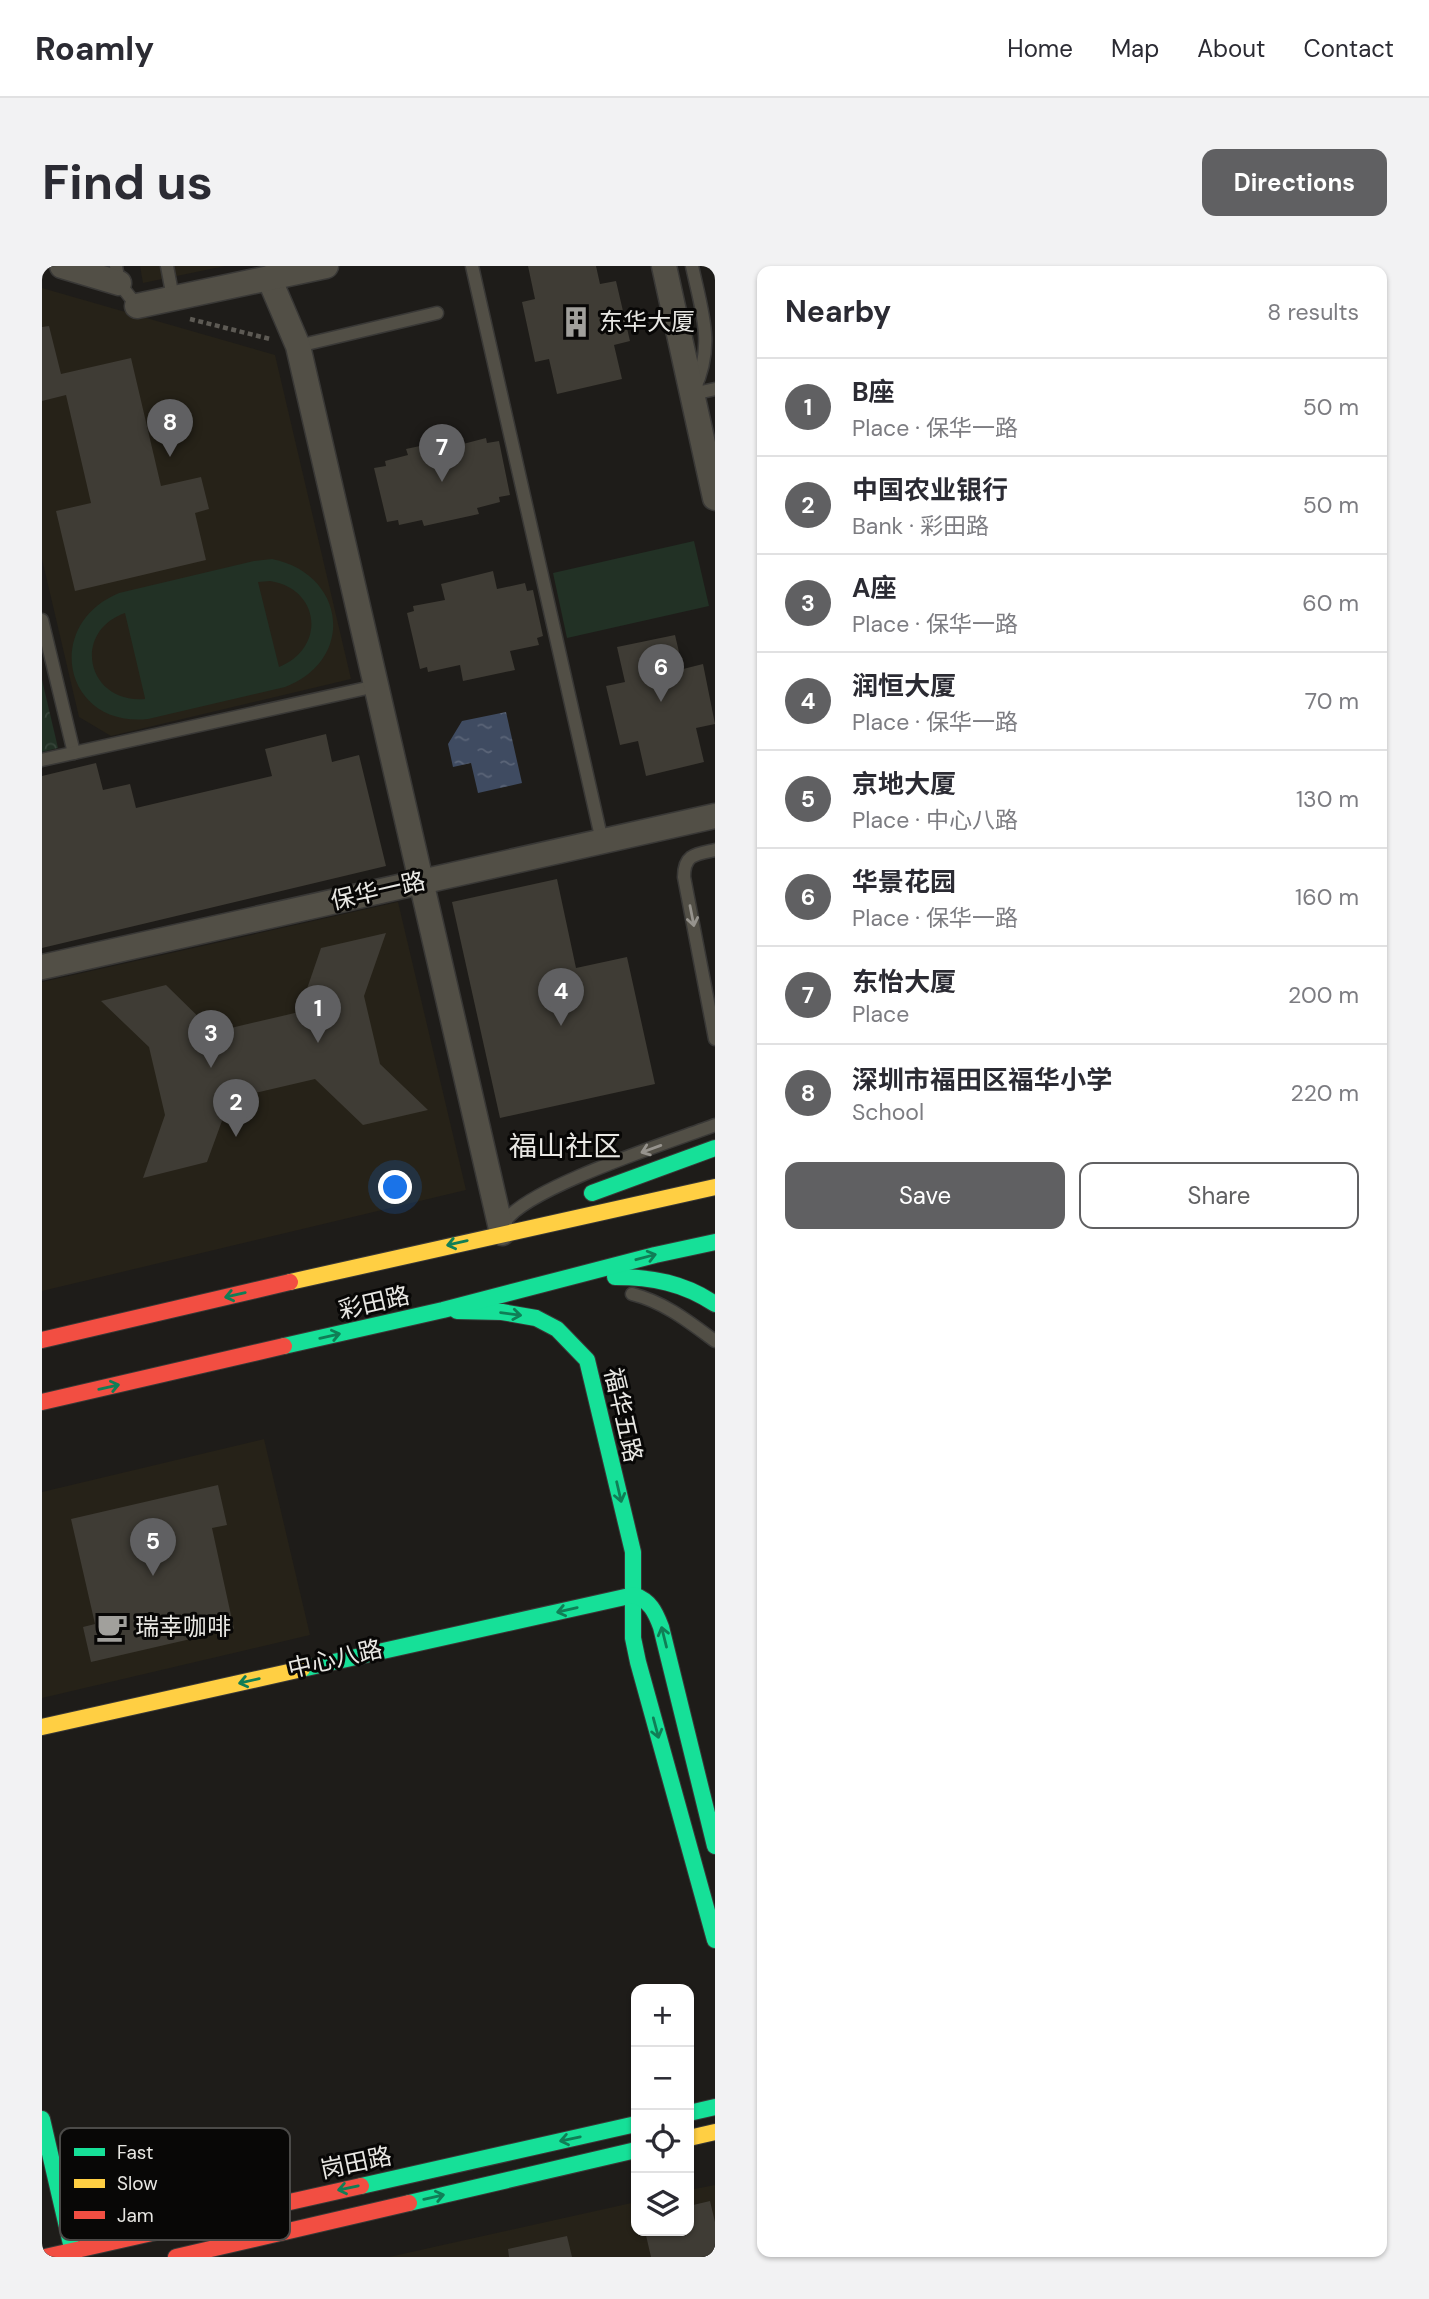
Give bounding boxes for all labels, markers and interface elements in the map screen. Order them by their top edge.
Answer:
text: Roamly [35,27,154,70]
text: Home [1007,33,1073,64]
text: Map [1111,33,1159,64]
text: About [1197,33,1266,64]
text: Contact [1304,33,1394,64]
button: Directions [1202,149,1387,216]
text: Find us [42,150,213,214]
text: Nearby [785,292,891,331]
text: 8 results [1267,297,1359,327]
building icon: 东华大厦 [559,305,593,339]
place label: 东华大厦 [599,306,695,337]
text: B座 [852,375,895,409]
text: 1 [804,392,812,422]
text: 50 m [1303,392,1359,422]
pin: 8 [147,399,193,457]
text: Place · 保华一路 [852,413,1018,443]
pin: 7 [419,424,465,482]
text: 中国农业银行 [852,473,1008,507]
text: 2 [801,490,815,520]
text: 50 m [1303,490,1359,520]
text: Bank · 彩田路 [852,511,989,541]
text: A座 [852,571,896,605]
text: 3 [801,588,815,618]
text: 60 m [1302,588,1359,618]
text: Place · 保华一路 [852,609,1018,639]
pin: 6 [638,644,684,702]
text: 润恒大厦 [852,669,956,703]
text: 4 [801,686,815,716]
text: 70 m [1305,686,1359,716]
text: Place · 保华一路 [852,707,1018,737]
text: 京地大厦 [852,767,956,801]
text: 5 [801,784,815,814]
text: 130 m [1296,784,1359,814]
text: Place · 中心八路 [852,805,1018,835]
street label: 保华一路 [328,865,428,916]
text: 华景花园 [852,865,956,899]
text: 6 [801,882,815,912]
text: 160 m [1295,882,1359,912]
text: Place · 保华一路 [852,903,1018,933]
one-way arrow [685,904,699,927]
text: 东怡大厦 [852,965,956,999]
pin: 4 [538,968,584,1026]
text: 7 [802,980,814,1010]
text: 200 m [1288,980,1359,1010]
pin: 1 [295,985,341,1043]
text: Place [852,999,909,1029]
pin: 3 [188,1010,234,1068]
text: 深圳市福田区福华小学 [852,1063,1112,1097]
text: 8 [801,1078,815,1108]
text: 220 m [1290,1078,1359,1108]
pin: 2 [213,1079,259,1137]
text: School [852,1097,924,1127]
district label: 福山社区 [509,1128,621,1165]
one-way arrow [641,1143,663,1156]
button: Save [785,1162,1065,1229]
button: Share [1079,1162,1359,1229]
your location [378,1170,412,1204]
one-way arrow [446,1237,469,1250]
one-way arrow [635,1250,657,1263]
street label: 彩田路 [335,1279,412,1326]
one-way arrow [224,1288,247,1302]
one-way arrow [499,1308,522,1321]
one-way arrow [318,1329,341,1342]
street label: 福华五路 [598,1365,649,1465]
one-way arrow [97,1380,119,1393]
one-way arrow [612,1480,626,1503]
pin: 5 [130,1518,176,1576]
one-way arrow [556,1604,579,1617]
cafe icon: 瑞幸咖啡 [95,1610,129,1644]
place label: 瑞幸咖啡 [135,1611,231,1642]
one-way arrow [656,1626,670,1649]
street label: 中心八路 [285,1633,385,1684]
one-way arrow [238,1674,261,1688]
one-way arrow [651,1716,664,1738]
map controls [631,1984,694,2236]
button: + [631,1984,694,2047]
button: − [631,2047,694,2110]
button: locate [631,2110,694,2173]
legend [60,2128,290,2240]
one-way arrow [559,2133,582,2146]
text: Fast [117,2140,153,2165]
street label: 岗田路 [317,2140,394,2185]
text: Slow [117,2171,158,2196]
button: layers [631,2173,694,2236]
one-way arrow [337,2183,359,2196]
one-way arrow [422,2190,445,2204]
text: Jam [117,2203,154,2228]

